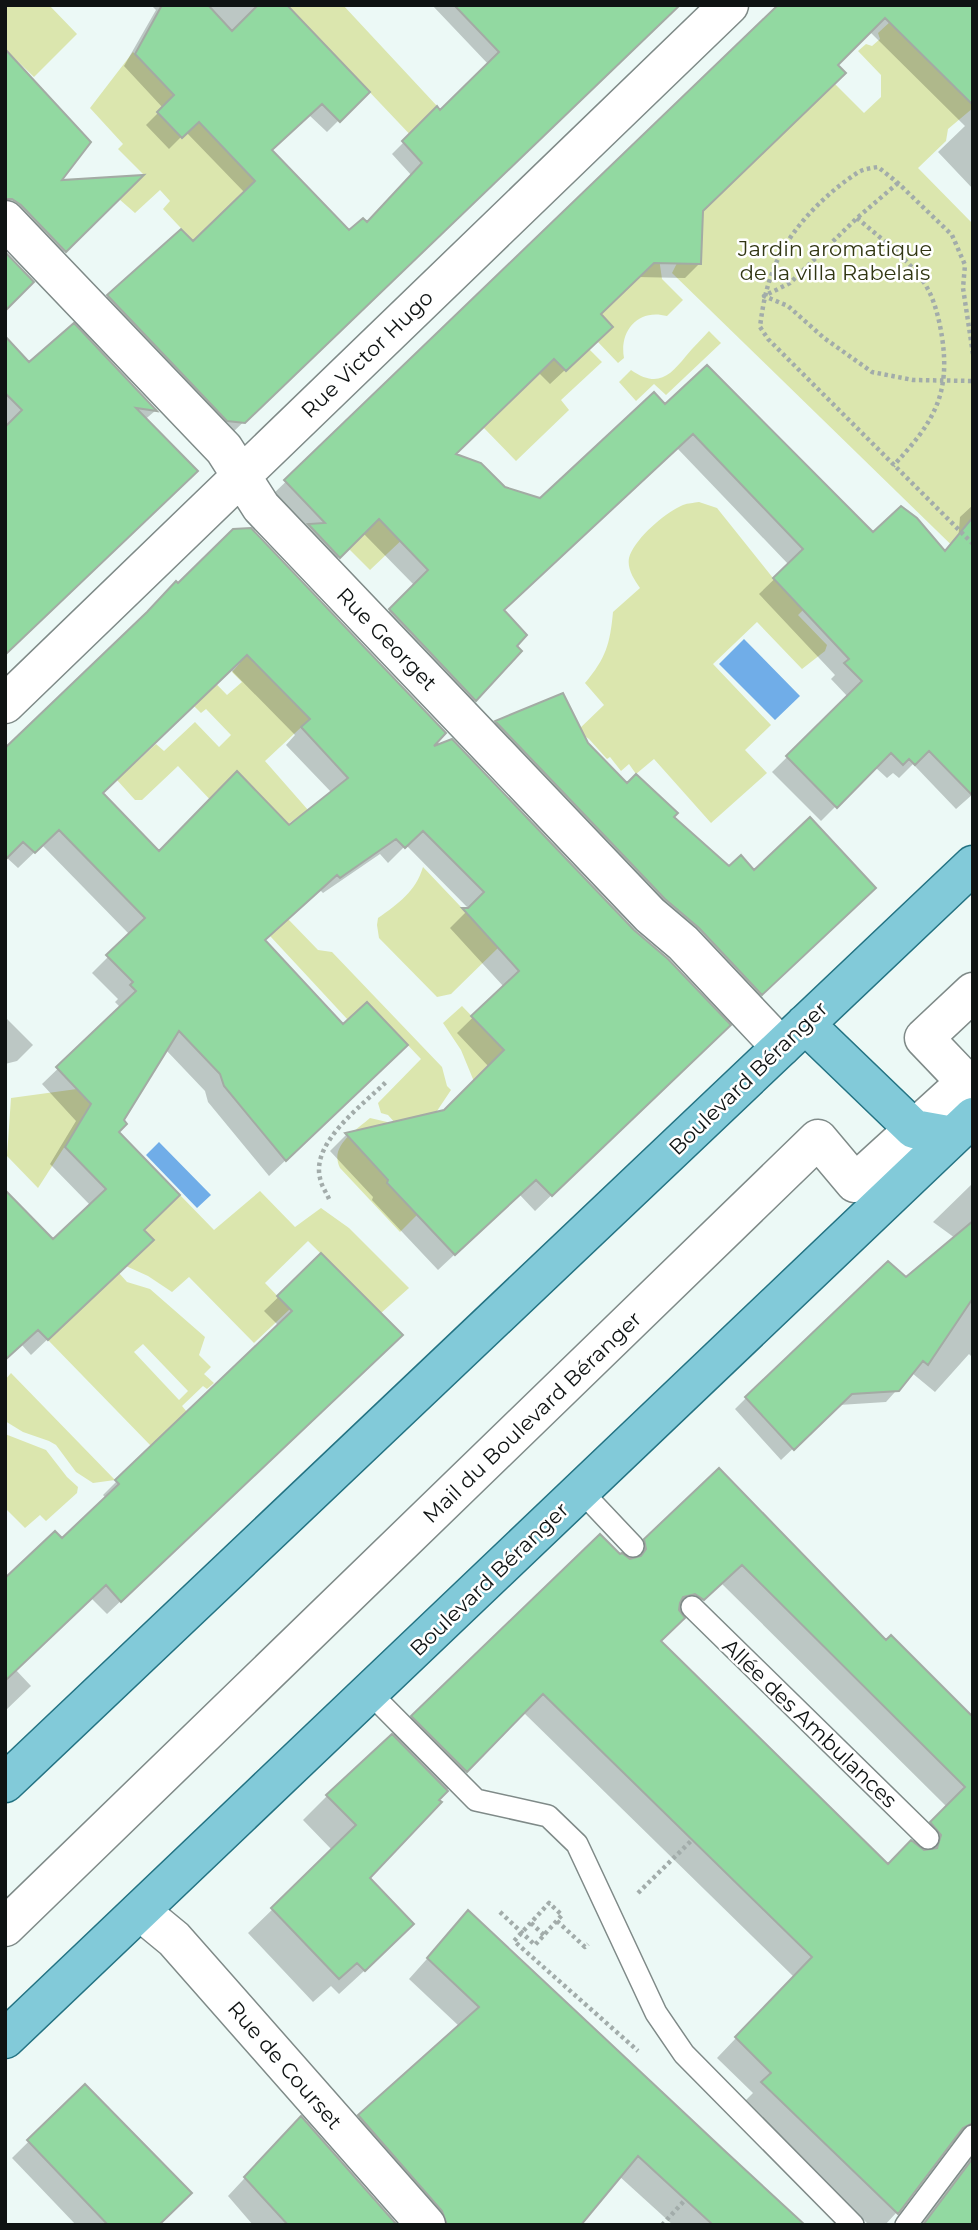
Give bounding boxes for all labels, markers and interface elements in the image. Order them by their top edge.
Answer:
park label: Jardin aromatique de la villa Rabelais [737,236,932,285]
street label: Rue Victor Hugo [296,285,438,423]
street label: Rue Georget [332,582,442,696]
street label: Boulevard Béranger [664,996,832,1160]
street label: Mail du Boulevard Béranger [418,1306,646,1528]
street label: Boulevard Béranger [405,1497,573,1661]
street label: Allée des Ambulances [718,1633,902,1813]
street label: Rue de Courset [223,1996,347,2134]

